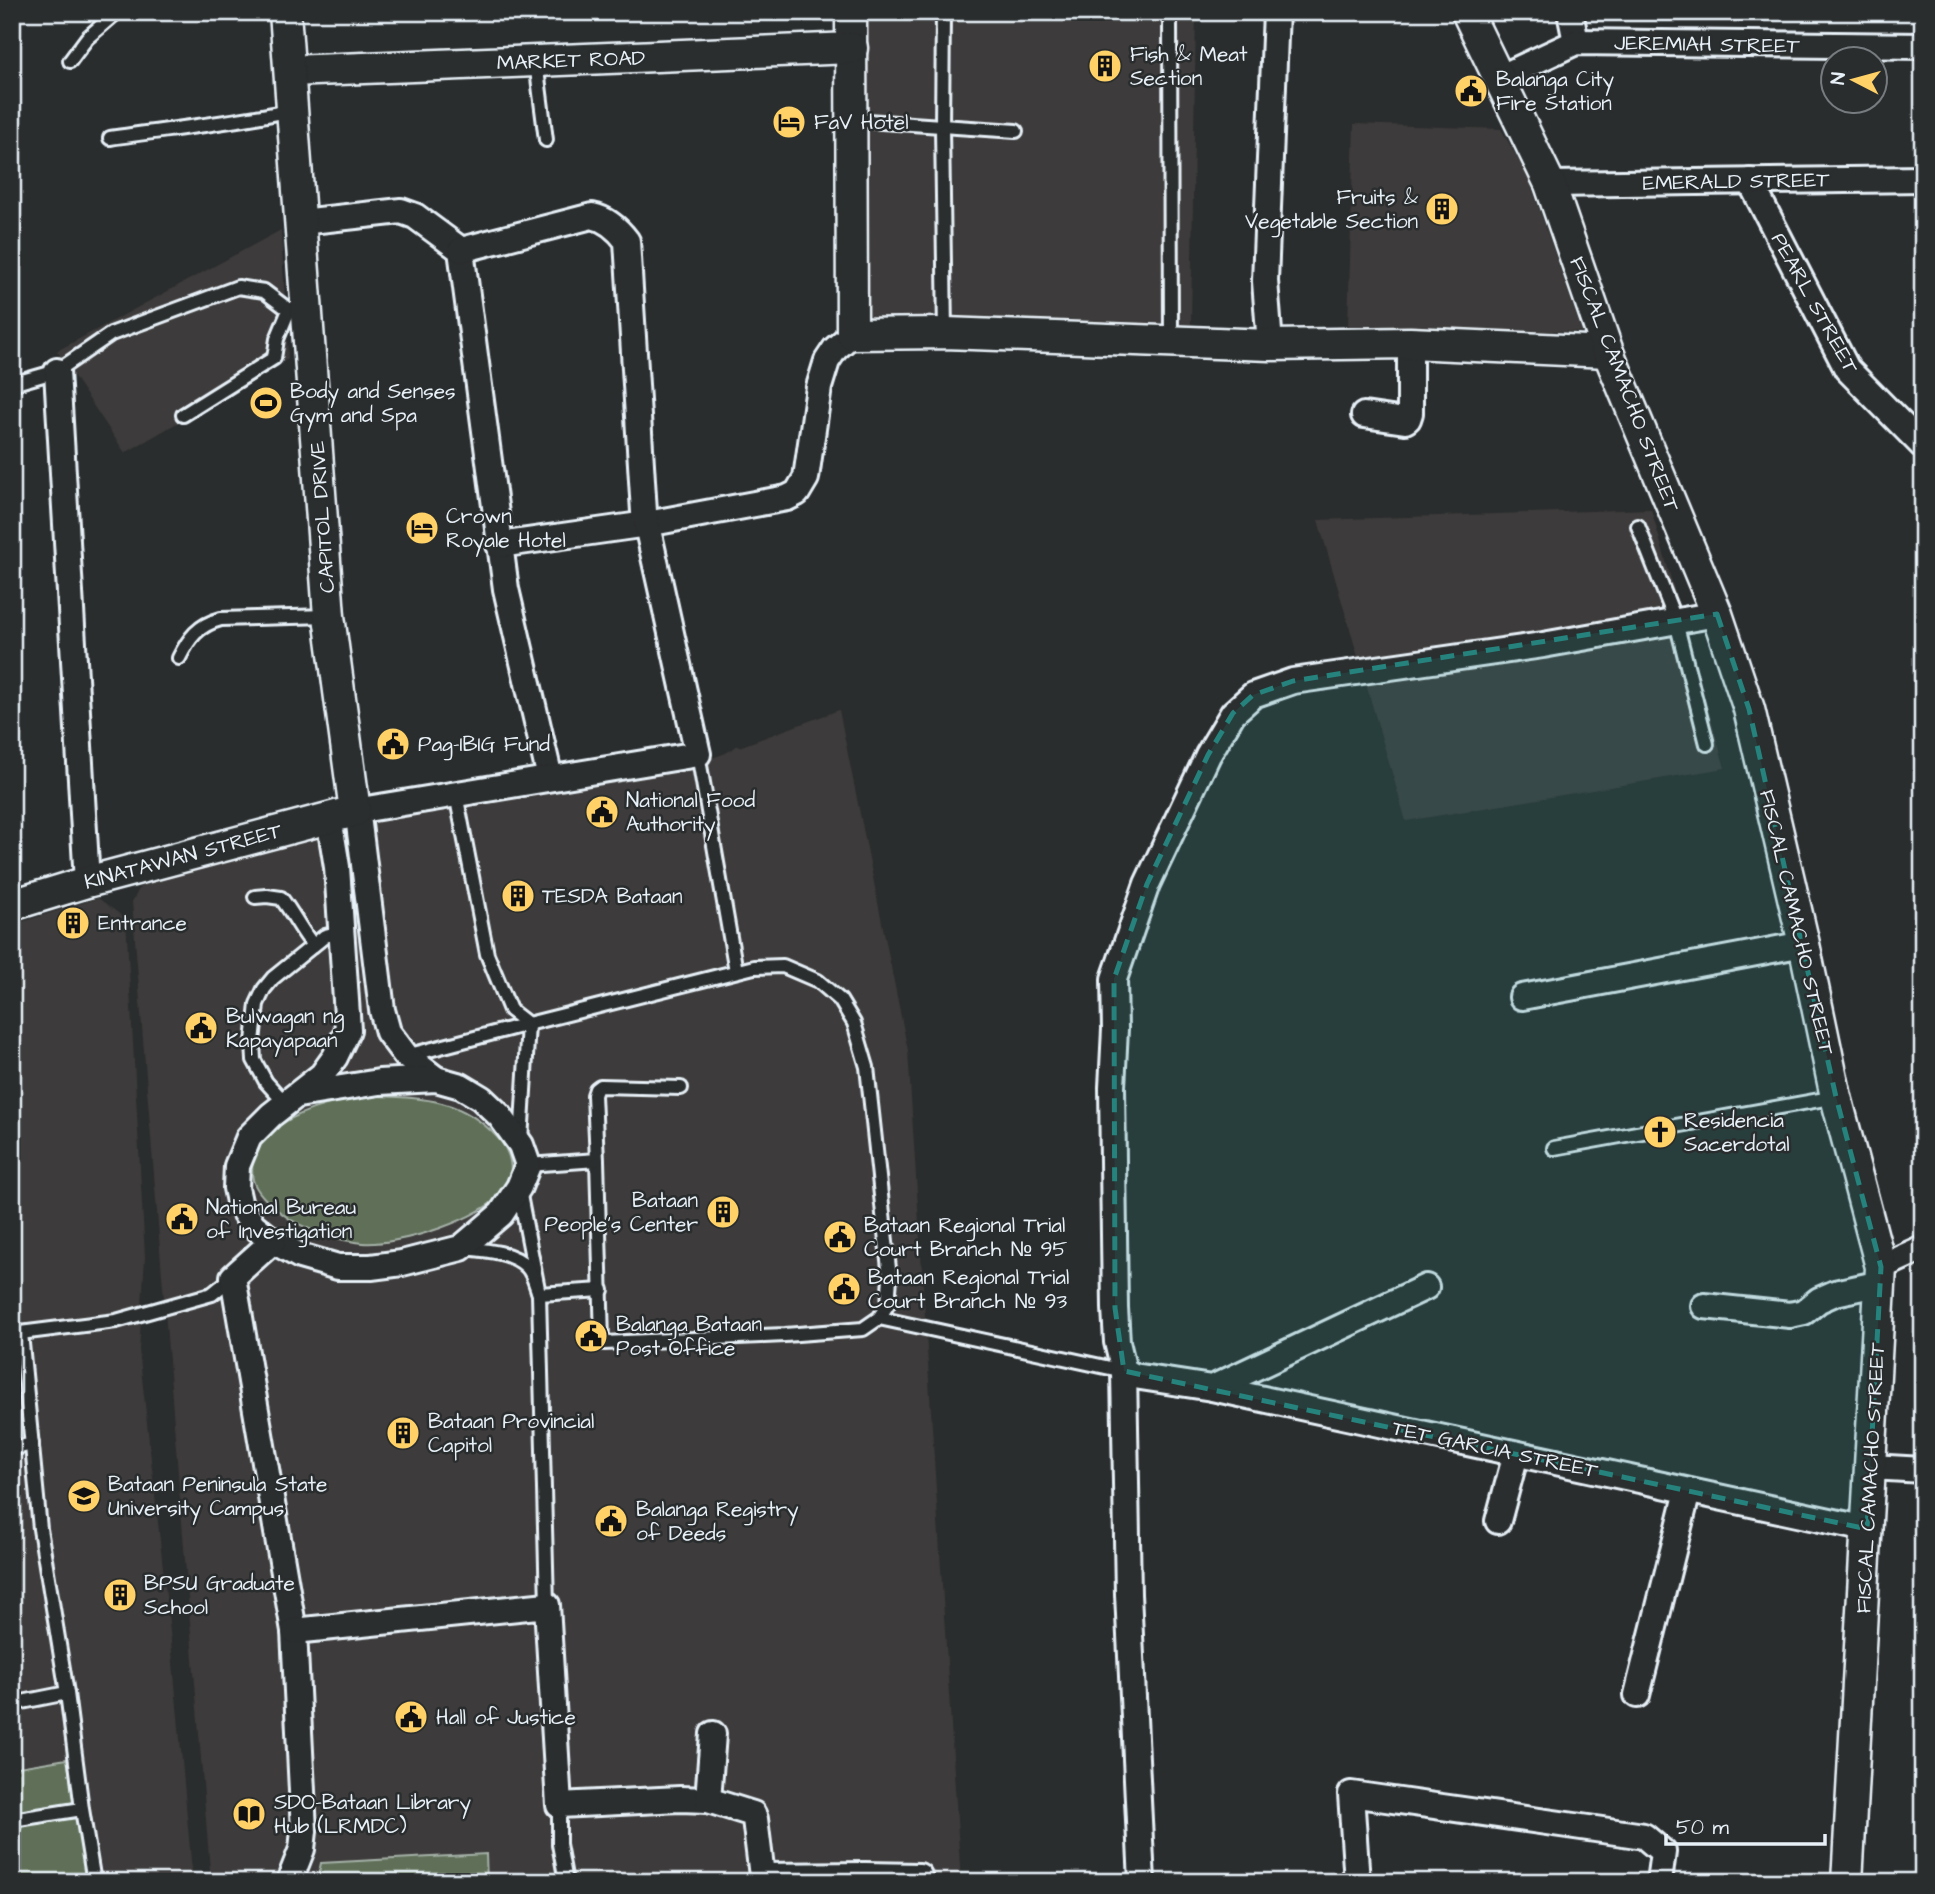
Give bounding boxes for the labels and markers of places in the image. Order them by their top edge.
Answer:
place label: Fish & Meat Section [1130,40,1248,93]
building icon: Fish & Meat Section [1086,47,1124,85]
place label: Balanga City Fire Station [1496,65,1615,118]
public building icon: Balanga City Fire Station [1452,72,1490,110]
hotel icon: FaV Hotel [770,103,808,141]
place label: FaV Hotel [814,108,908,137]
place label: Fruits & Vegetable Section [1245,183,1418,238]
building icon: Fruits & Vegetable Section [1423,190,1461,228]
place label: Body and Senses Gym and Spa [290,377,456,432]
sports icon: Body and Senses Gym and Spa [247,384,285,422]
place label: Crown Royale Hotel [446,502,566,557]
hotel icon: Crown Royale Hotel [403,509,441,547]
public building icon: Pag-IBIG Fund [374,725,412,763]
place label: Pag-IBIG Fund [418,730,550,761]
place label: National Food Authority [626,786,755,841]
public building icon: National Food Authority [583,793,621,831]
building icon: TESDA Bataan [499,877,537,915]
place label: TESDA Bataan [542,882,682,911]
building icon: Entrance [54,904,92,942]
place label: Entrance [98,909,187,938]
place label: Bulwagan ng Kapayapaan [226,1002,344,1057]
public building icon: Bulwagan ng Kapayapaan [182,1009,220,1047]
place label: Residencia Sacerdotal [1684,1106,1789,1159]
church icon: Residencia Sacerdotal [1641,1113,1679,1151]
place label: Bataan People's Center [545,1186,698,1240]
place label: National Bureau of Investigation [206,1193,356,1248]
building icon: Bataan People's Center [704,1193,742,1231]
public building icon: National Bureau of Investigation [163,1200,201,1238]
place label: Bataan Regional Trial Court Branch № 95 [864,1211,1068,1264]
public building icon: Bataan Regional Trial Court Branch № 95 [821,1218,859,1256]
place label: Bataan Regional Trial Court Branch № 93 [868,1263,1069,1316]
public building icon: Bataan Regional Trial Court Branch № 93 [825,1270,863,1308]
place label: Balanga Bataan Post Office [616,1310,762,1363]
public building icon: Balanga Bataan Post Office [572,1317,610,1355]
place label: Bataan Provincial Capitol [428,1407,594,1461]
building icon: Bataan Provincial Capitol [384,1414,422,1452]
place label: Bataan Peninsula State University Campus [108,1470,327,1525]
school or university icon: Bataan Peninsula State University Campus [65,1477,103,1515]
place label: Balanga Registry of Deeds [636,1495,799,1548]
public building icon: Balanga Registry of Deeds [592,1502,630,1540]
place label: BPSU Graduate School [144,1569,295,1622]
building icon: BPSU Graduate School [101,1576,139,1614]
public building icon: Hall of Justice [392,1698,430,1736]
place label: Hall of Justice [436,1703,576,1732]
place label: SDO-Bataan Library Hub (LRMDC) [274,1788,471,1841]
library icon: SDO-Bataan Library Hub (LRMDC) [230,1795,268,1833]

